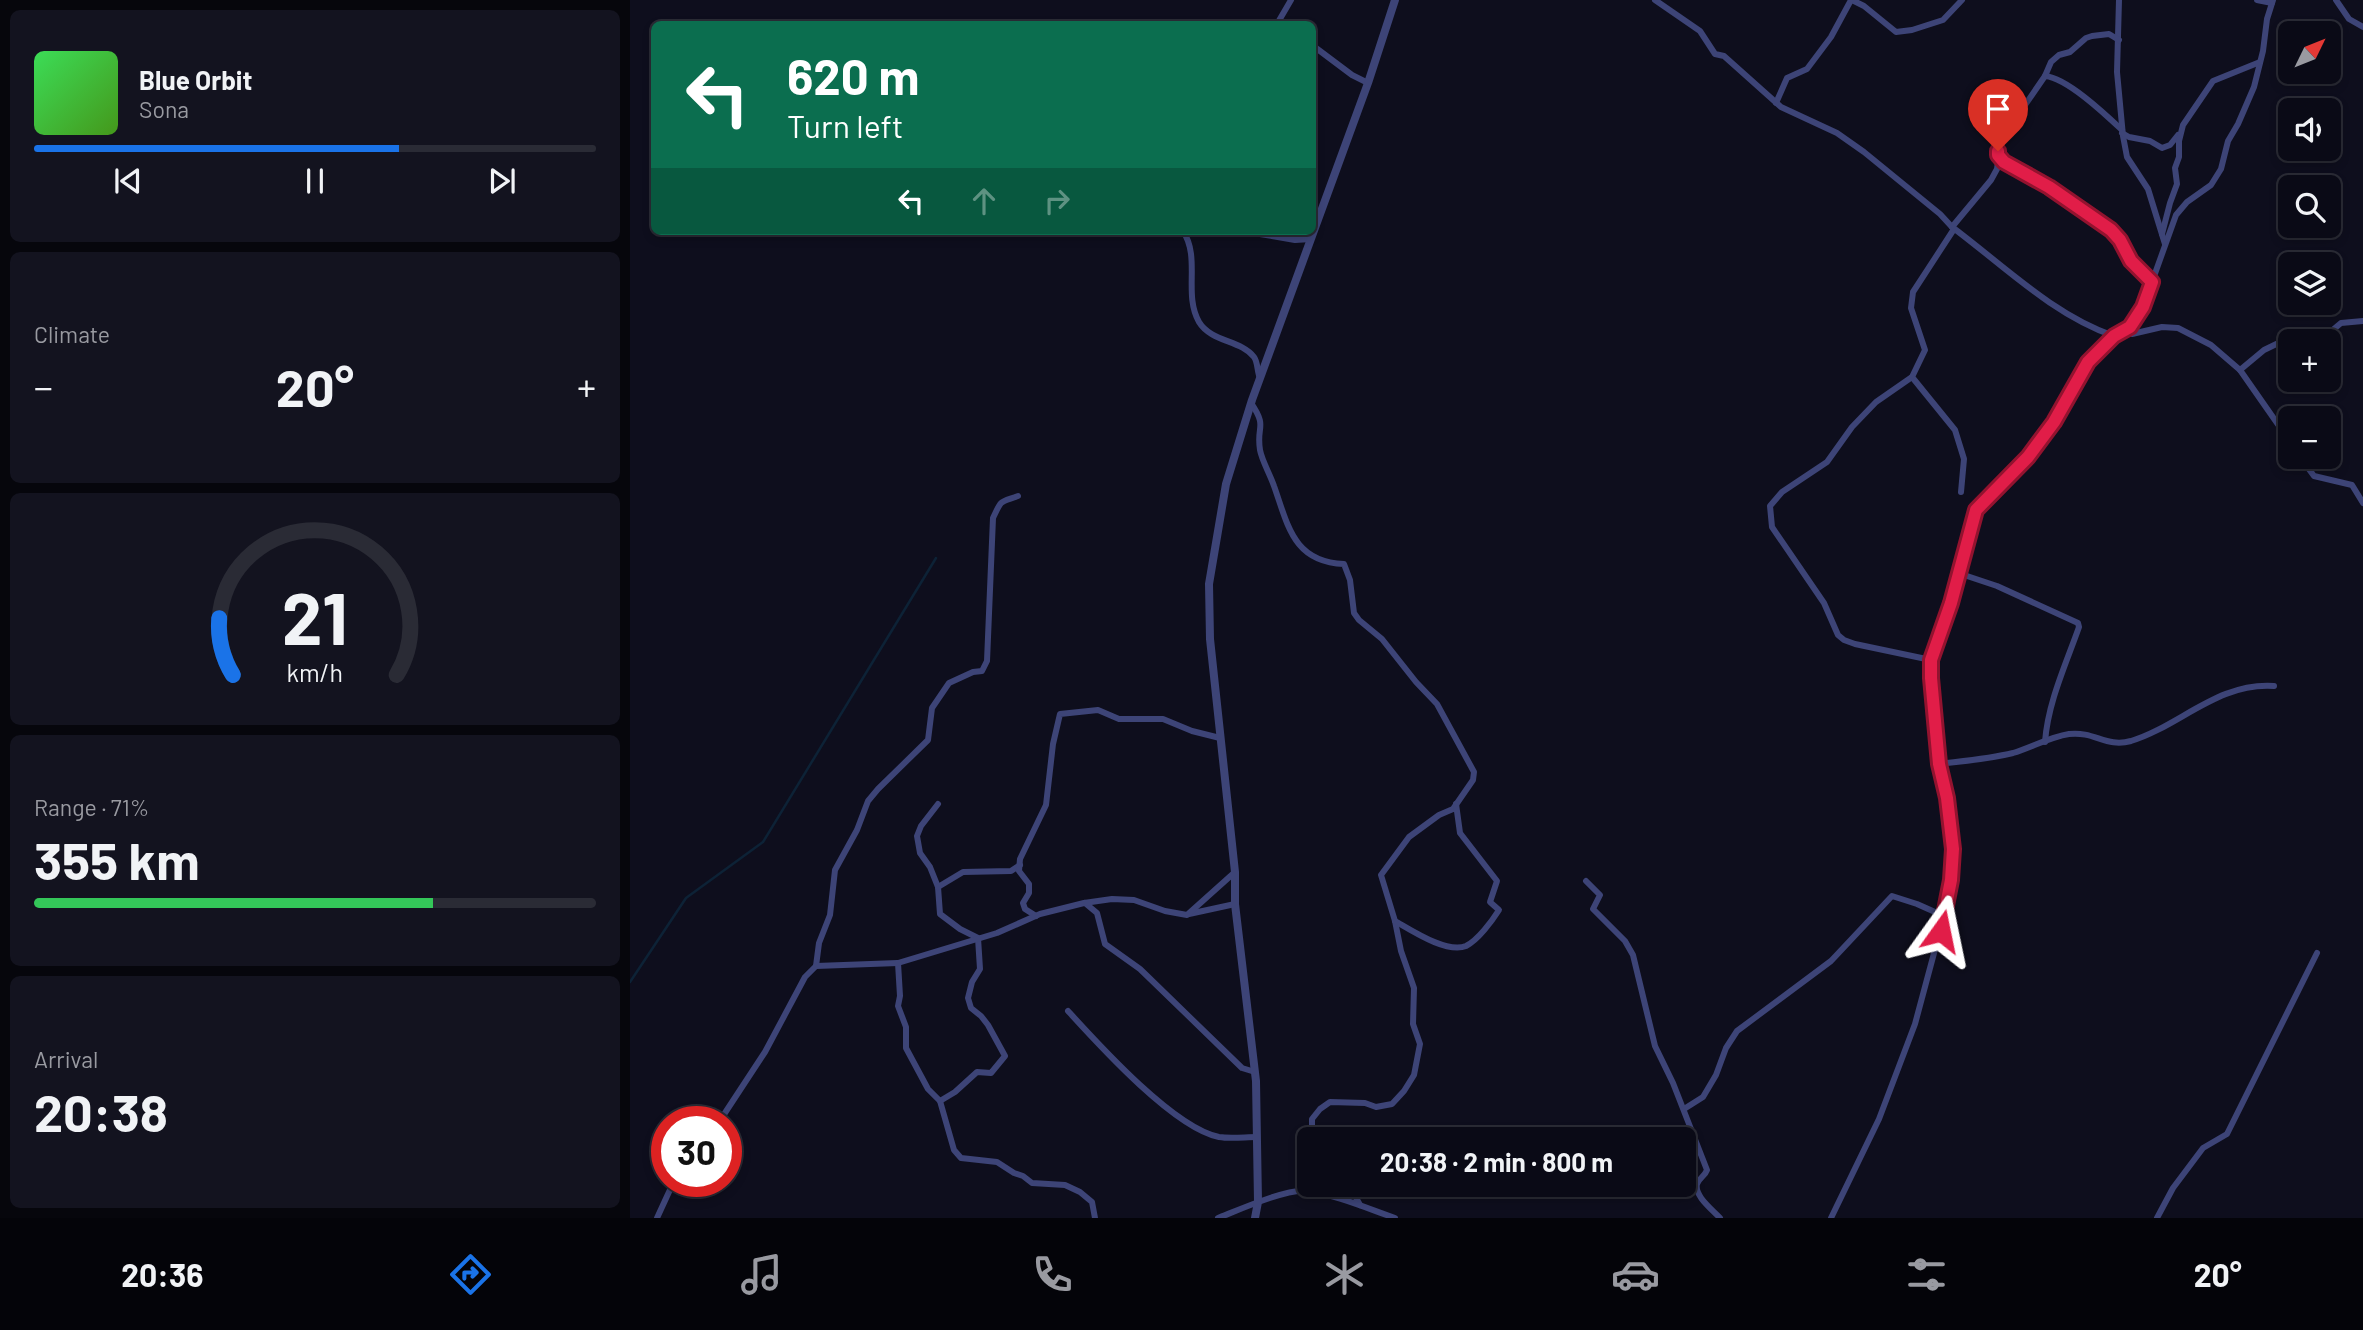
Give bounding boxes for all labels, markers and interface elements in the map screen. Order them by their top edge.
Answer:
north arrow [2278,21,2342,84]
map controls [2278,21,2341,469]
text: 620 m [787,46,919,105]
icon: left [672,49,763,140]
text: Blue Orbit [139,64,252,95]
pin [1968,79,2028,151]
icon: arrive [1979,90,2017,128]
text: Sona [139,95,189,123]
button: sound [2278,98,2341,161]
text: Turn left [787,106,904,144]
icon: previous [109,162,147,200]
icon: pause [296,162,334,200]
icon: next [483,162,521,200]
button: search [2278,175,2341,238]
icon: left [892,182,930,220]
icon: ahead [965,182,1003,220]
icon: right [1038,182,1076,220]
button: layers [2278,252,2341,315]
text: Climate [34,320,110,348]
button: + [2278,329,2341,392]
text: 20° [276,355,354,417]
text: − [34,363,53,409]
text: + [577,363,596,409]
button: − [2278,406,2341,469]
text: 21 [282,572,348,660]
text: km/h [287,657,343,687]
text: Range · 71% [34,793,149,821]
text: 355 km [34,828,200,890]
position arrow [1904,894,1978,968]
text: Arrival [34,1045,98,1073]
text: 20:38 [34,1080,168,1142]
speed limit sign: 30 [651,1106,742,1197]
text: 20:38 · 2 min · 800 m [1380,1146,1613,1177]
icon: directions [446,1250,495,1299]
icon: music [737,1250,786,1299]
icon: phone [1028,1250,1077,1299]
icon: climate [1320,1250,1369,1299]
icon: car [1611,1250,1660,1299]
icon: filters [1902,1250,1951,1299]
text: 20:36 [121,1255,203,1293]
text: 20° [2194,1255,2242,1293]

